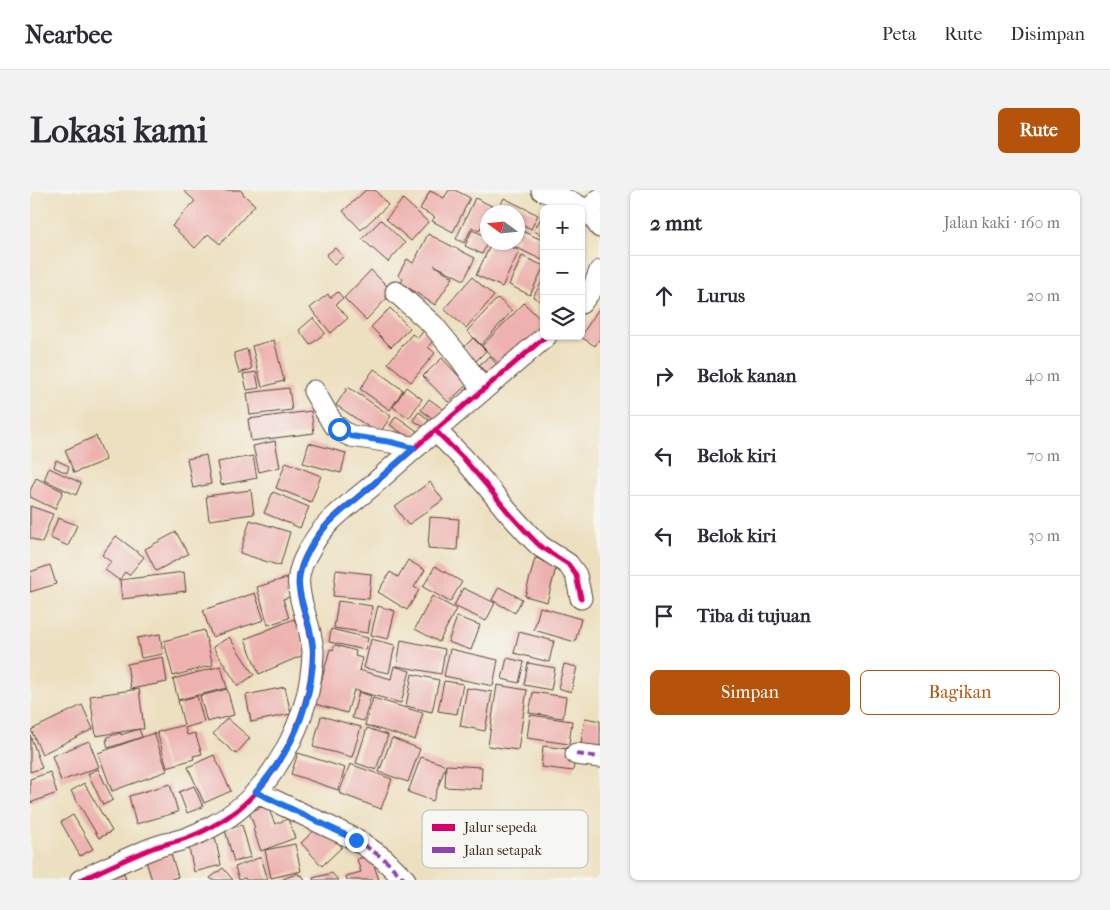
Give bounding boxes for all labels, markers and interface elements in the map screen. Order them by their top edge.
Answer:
text: Nearbee [25,21,112,49]
text: Peta [882,24,916,45]
text: Rute [944,24,982,45]
text: Disimpan [1010,24,1085,45]
button: Rute [998,108,1080,153]
text: Lokasi kami [30,110,207,151]
north arrow [480,205,525,250]
map controls [540,205,585,340]
button: + [540,205,585,250]
text: 2 mnt [650,211,702,235]
text: Jalan kaki · 160 m [944,213,1060,232]
button: − [540,250,585,295]
icon: ahead [650,282,678,310]
text: Lurus [697,285,745,307]
text: 20 m [1026,286,1060,305]
button: layers [540,295,585,340]
icon: right [650,362,678,390]
text: Belok kanan [697,365,797,387]
text: 40 m [1025,366,1060,385]
route start [328,418,351,441]
icon: left [650,442,678,470]
text: Belok kiri [697,445,776,467]
text: 70 m [1027,446,1060,465]
icon: left [650,522,678,550]
text: Belok kiri [697,525,776,547]
text: 30 m [1028,526,1060,545]
icon: arrive [650,602,678,630]
text: Tiba di tujuan [697,605,811,627]
button: Simpan [650,670,850,715]
button: Bagikan [860,670,1060,715]
legend [422,810,588,868]
text: Jalur sepeda [463,819,537,836]
route end [345,829,368,852]
text: Jalan setapak [463,842,543,859]

